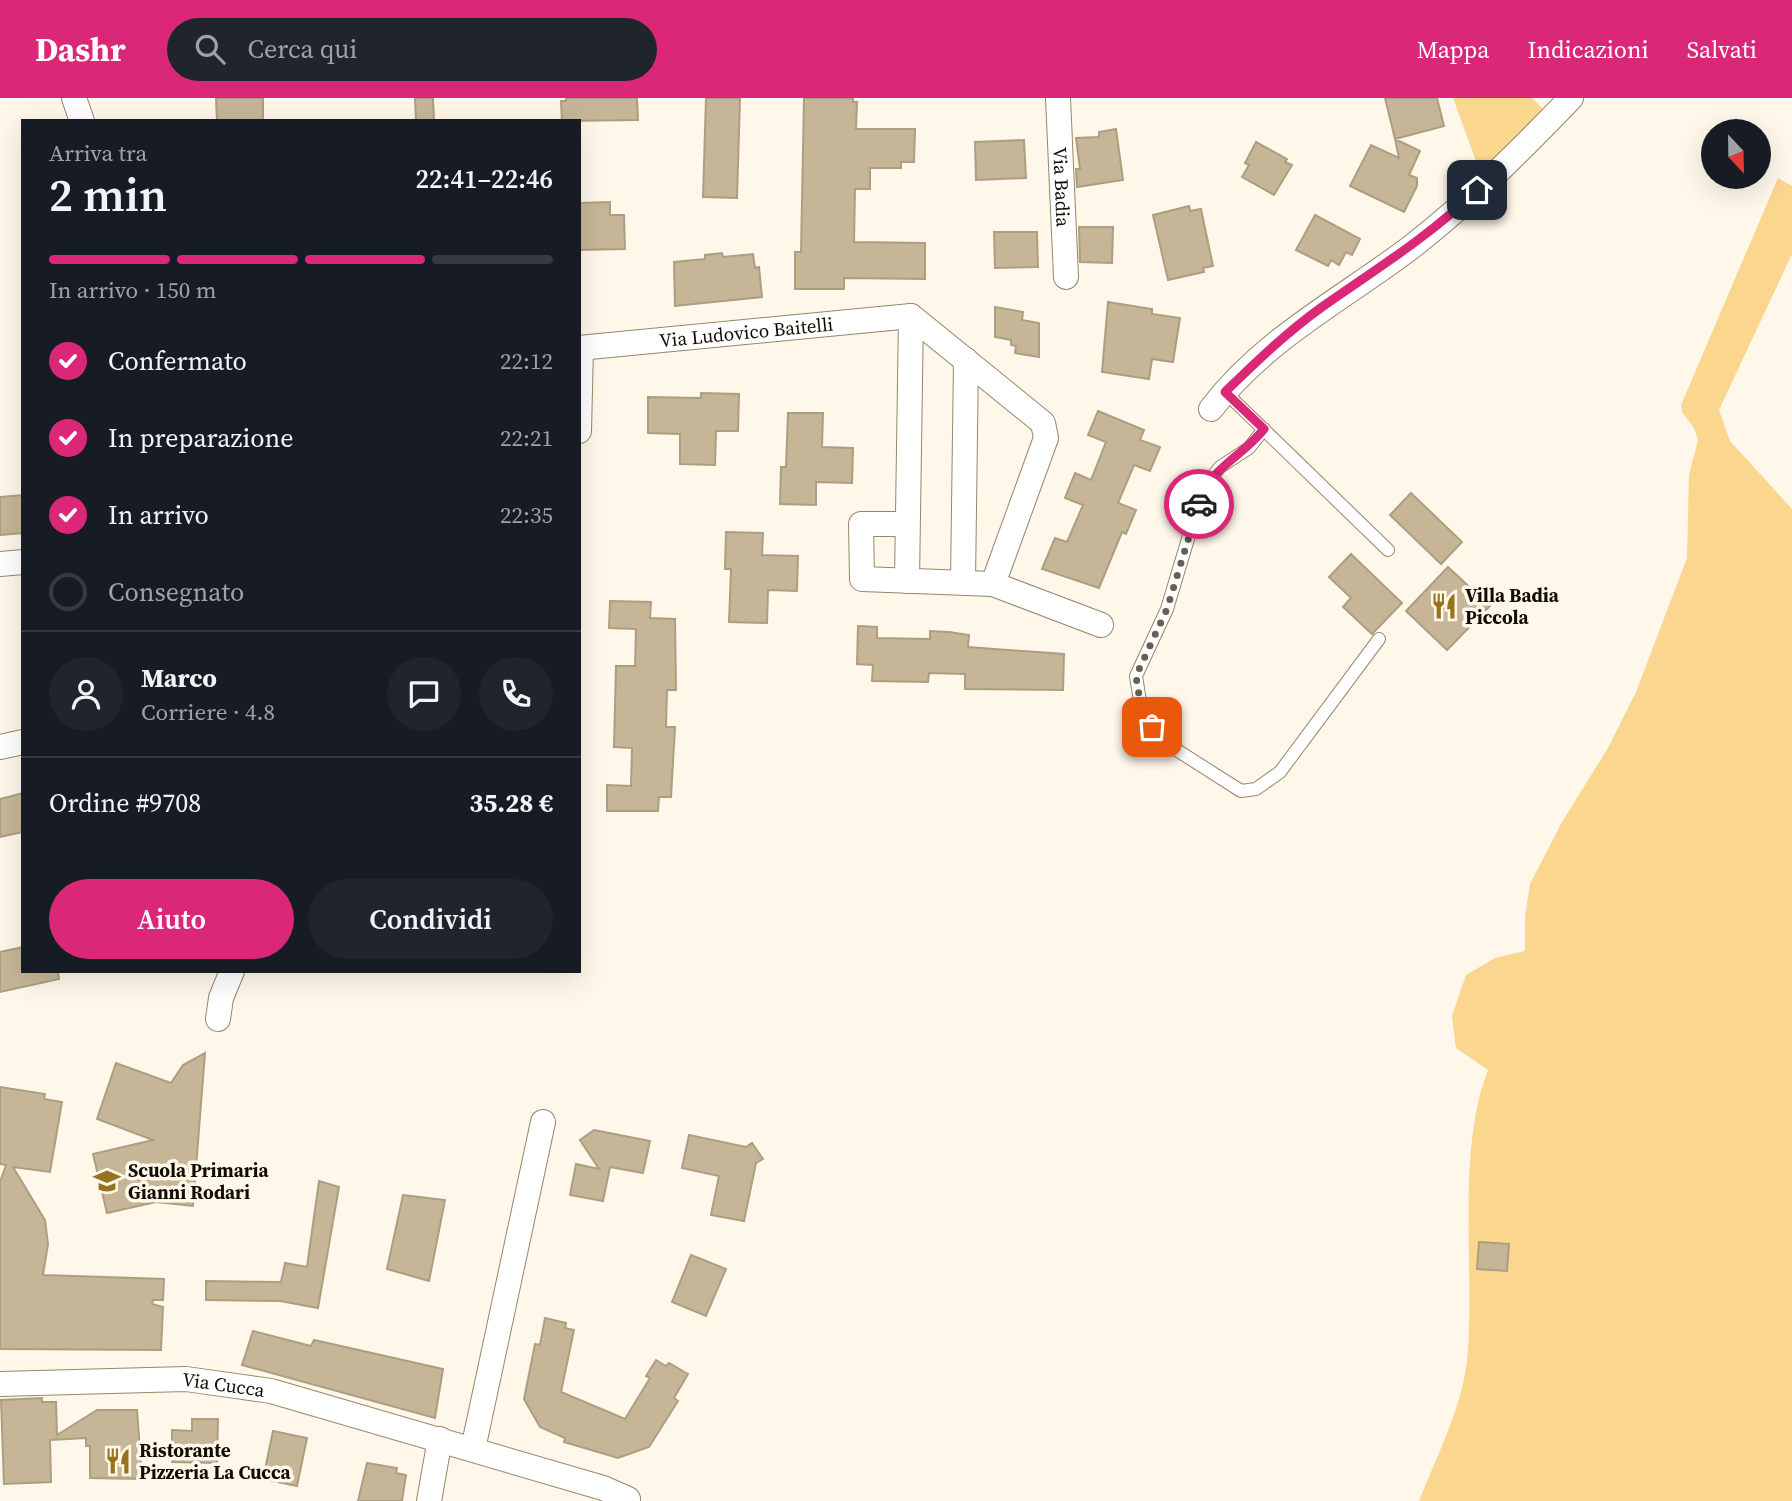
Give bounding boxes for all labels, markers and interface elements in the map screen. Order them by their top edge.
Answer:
search box [167,18,657,81]
text: Dashr [35,27,125,72]
icon: search [191,30,229,68]
text: Cerca qui [247,31,357,67]
text: Mappa [1417,33,1490,66]
text: Indicazioni [1528,33,1649,66]
text: Salvati [1687,33,1757,66]
north arrow [1701,119,1771,189]
map controls [1701,119,1771,189]
text: Arriva tra [49,137,147,169]
street label: Via Badia [1047,146,1077,228]
pin [1447,160,1507,220]
text: 22:41–22:46 [416,161,553,197]
text: 2 min [49,163,167,226]
icon: home [1458,171,1496,209]
text: In arrivo · 150 m [49,274,216,306]
street label: Via Ludovico Baitelli [658,311,835,353]
icon: check [49,342,87,380]
text: Confermato [108,343,247,379]
text: 22:12 [500,345,553,377]
icon: check [49,419,87,457]
text: In preparazione [108,420,293,456]
text: 22:21 [500,422,553,454]
courier [1164,469,1234,539]
icon: car [1180,485,1218,523]
icon: check [49,496,87,534]
text: In arrivo [108,497,209,533]
text: 22:35 [500,499,553,531]
text: Consegnato [108,574,244,610]
place label: Villa Badia Piccola [1465,582,1560,630]
restaurant icon: Villa Badia Piccola [1429,591,1459,621]
button: person [49,657,123,731]
button: chat [387,657,461,731]
button: phone [479,657,553,731]
text: Marco [141,660,217,696]
text: Corriere · 4.8 [141,696,275,728]
pin [1122,697,1182,757]
icon: bag [1133,708,1171,746]
text: Ordine #9708 [49,785,201,821]
text: 35.28 € [469,785,553,821]
button: Aiuto [49,879,294,959]
button: Condividi [308,879,553,959]
place label: Scuola Primaria Gianni Rodari [128,1157,270,1205]
school or university icon: Scuola Primaria Gianni Rodari [92,1166,122,1196]
street label: Via Cucca [181,1366,267,1403]
place label: Ristorante Pizzeria La Cucca [139,1437,292,1485]
restaurant icon: Ristorante Pizzeria La Cucca [103,1446,133,1476]

